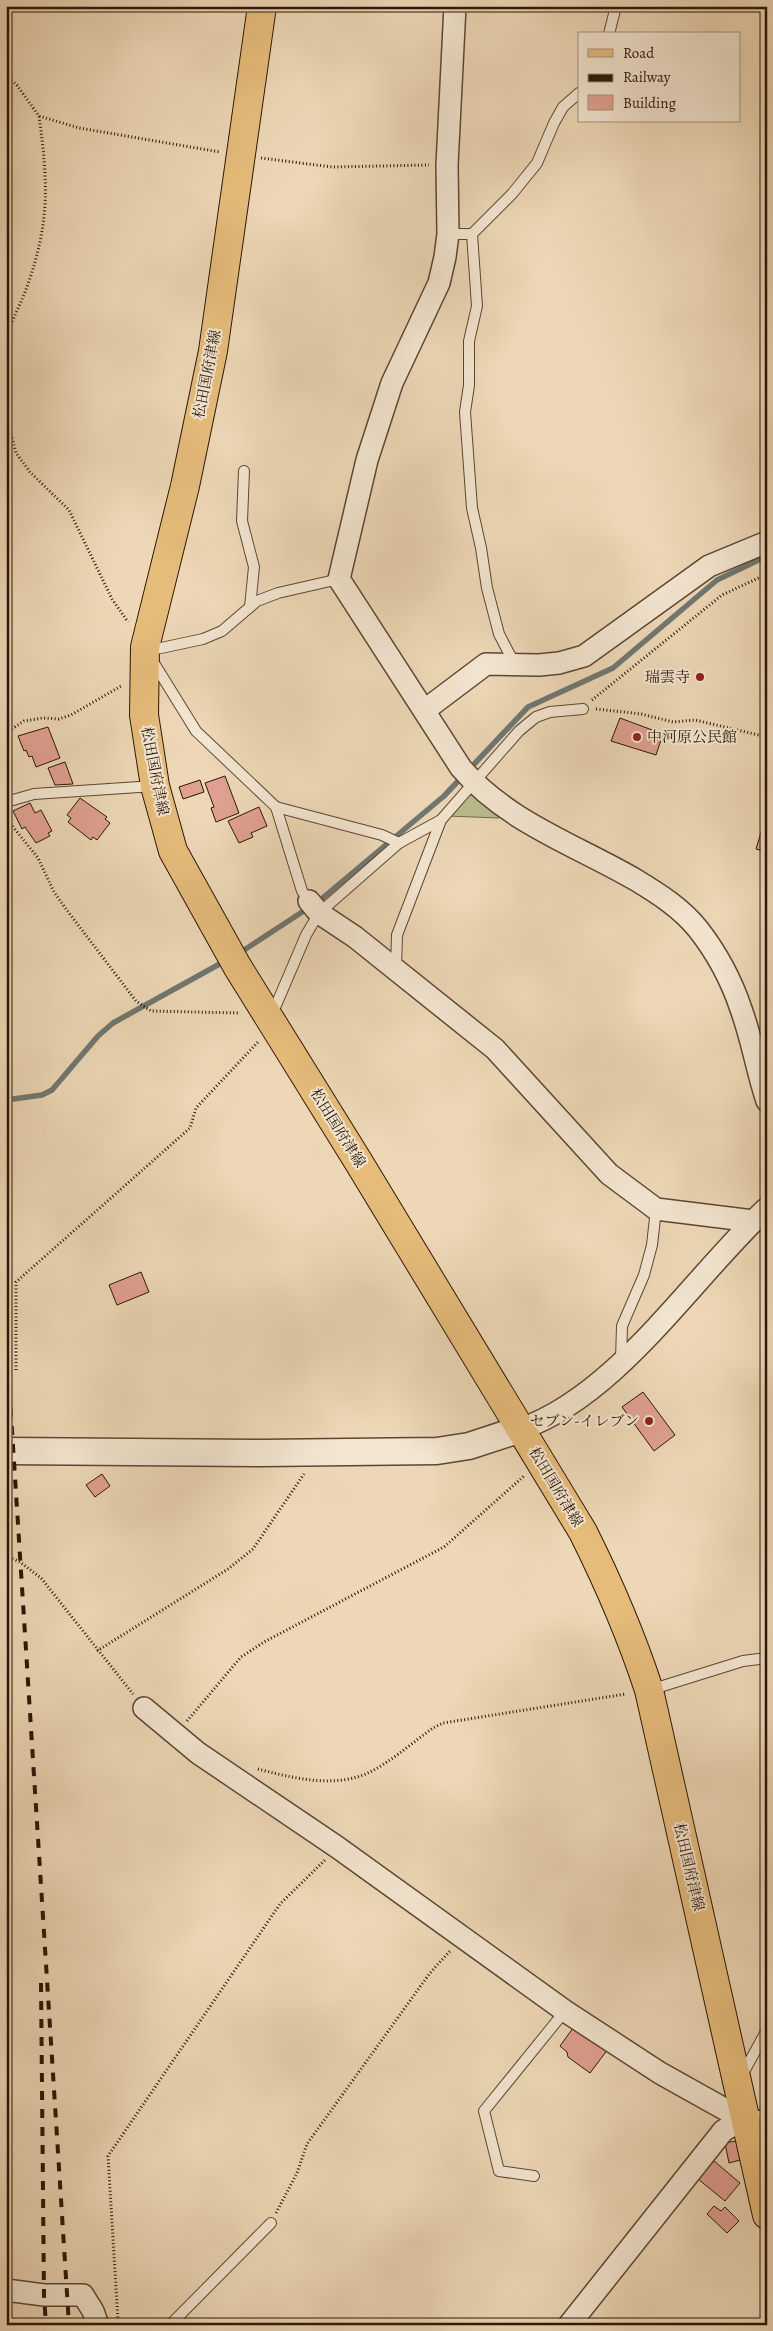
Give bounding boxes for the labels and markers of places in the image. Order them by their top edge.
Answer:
place label: 瑞雲寺 [645,667,690,687]
marker: 瑞雲寺 [694,671,706,683]
place label: 中河原公民館 [647,727,737,747]
marker: 中河原公民館 [631,731,643,743]
place label: セブン-イレブン [529,1411,639,1431]
marker: セブン-イレブン [643,1415,655,1427]

